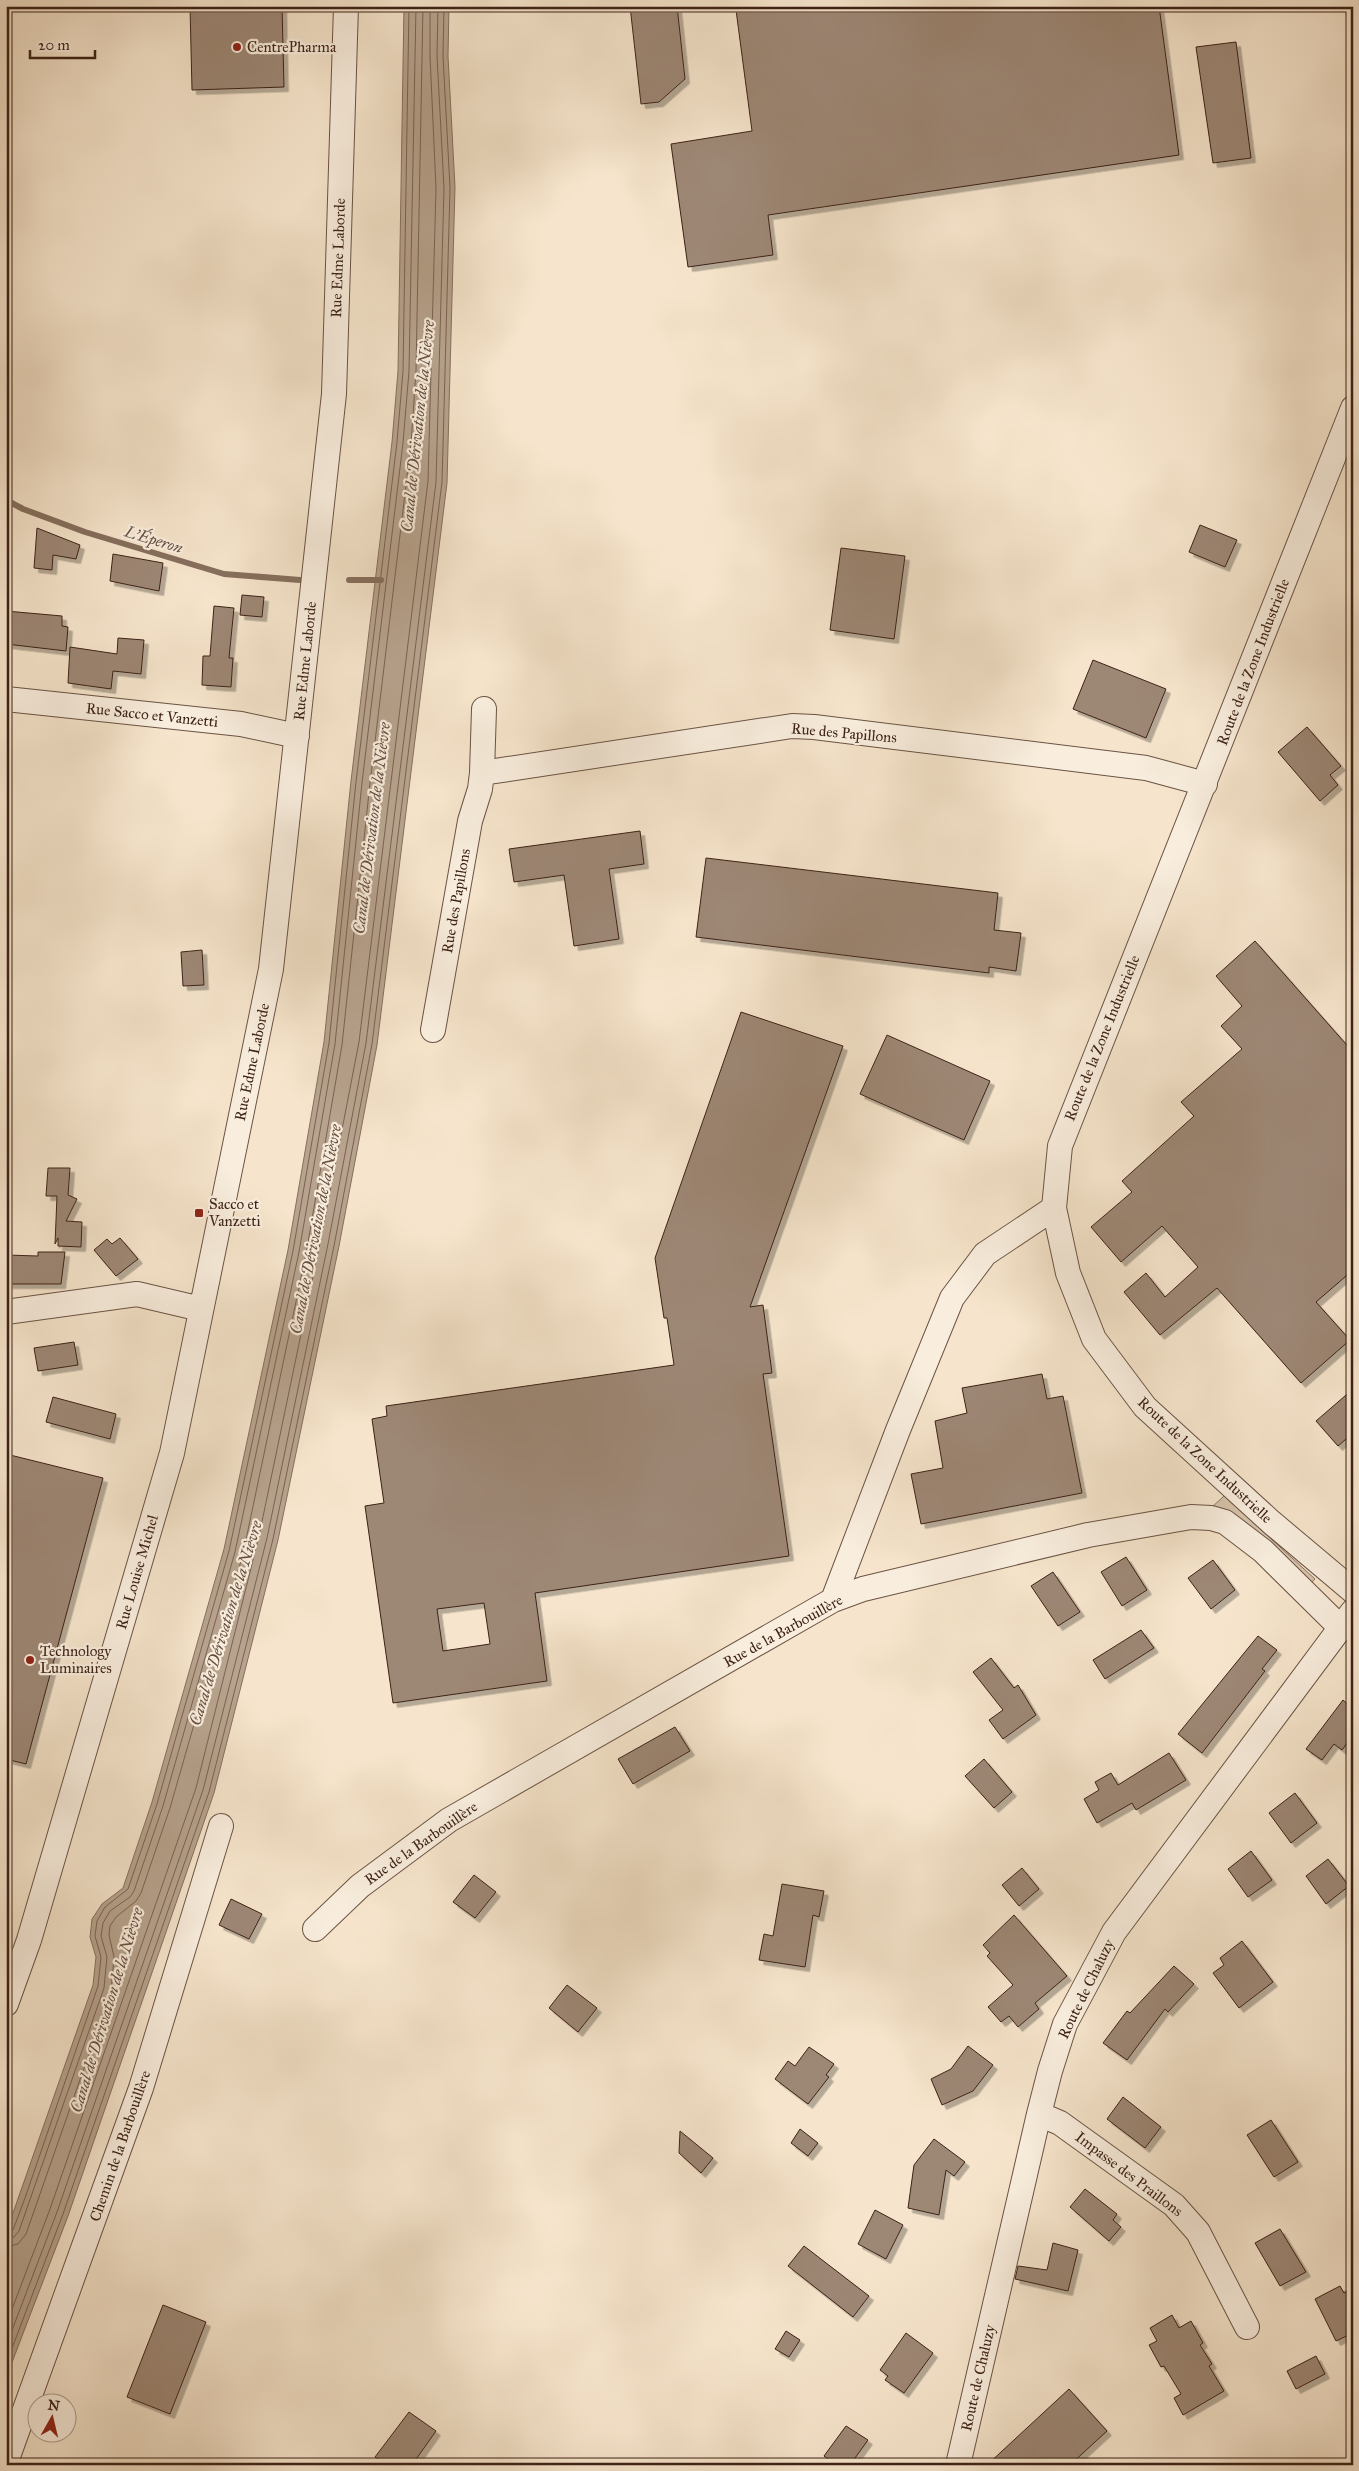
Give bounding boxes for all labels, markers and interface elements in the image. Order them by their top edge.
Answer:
scale bar [30,28,95,60]
text: 20 m [38,36,70,54]
place label: CentrePharma [247,38,337,56]
marker: CentrePharma [231,41,243,53]
street label: Rue Edme Laborde [327,198,349,318]
water label: Canal de Dérivation de la Nièvre [397,318,438,533]
water label: L'Éperon [121,520,186,558]
street label: Route de la Zone Industrielle [1213,576,1293,748]
street label: Rue Edme Laborde [290,600,320,722]
street label: Rue Sacco et Vanzetti [85,699,219,731]
street label: Rue des Papillons [790,719,898,747]
water label: Canal de Dérivation de la Nièvre [349,720,394,935]
street label: Rue des Papillons [438,847,474,955]
street label: Route de la Zone Industrielle [1060,952,1144,1124]
street label: Rue Edme Laborde [231,1002,273,1122]
water label: Canal de Dérivation de la Nièvre [286,1122,345,1335]
place label: Sacco et Vanzetti [208,1195,261,1230]
marker: Sacco et Vanzetti [193,1207,205,1219]
street label: Route de la Zone Industrielle [1134,1393,1276,1527]
street label: Rue Louise Michel [112,1512,162,1631]
water label: Canal de Dérivation de la Nièvre [185,1518,266,1728]
street label: Rue de la Barbouillère [720,1591,846,1671]
place label: Technology Luminaires [40,1642,112,1677]
marker: Technology Luminaires [24,1654,36,1666]
street label: Rue de la Barbouillère [361,1797,481,1889]
water label: Canal de Dérivation de la Nièvre [66,1905,147,2115]
street label: Route de Chaluzy [1054,1935,1118,2042]
street label: Chemin de la Barbouillère [86,2068,154,2224]
street label: Impasse des Praillons [1072,2128,1186,2220]
street label: Route de Chaluzy [957,2322,999,2433]
north arrow [28,2394,78,2444]
text: N [47,2396,61,2415]

